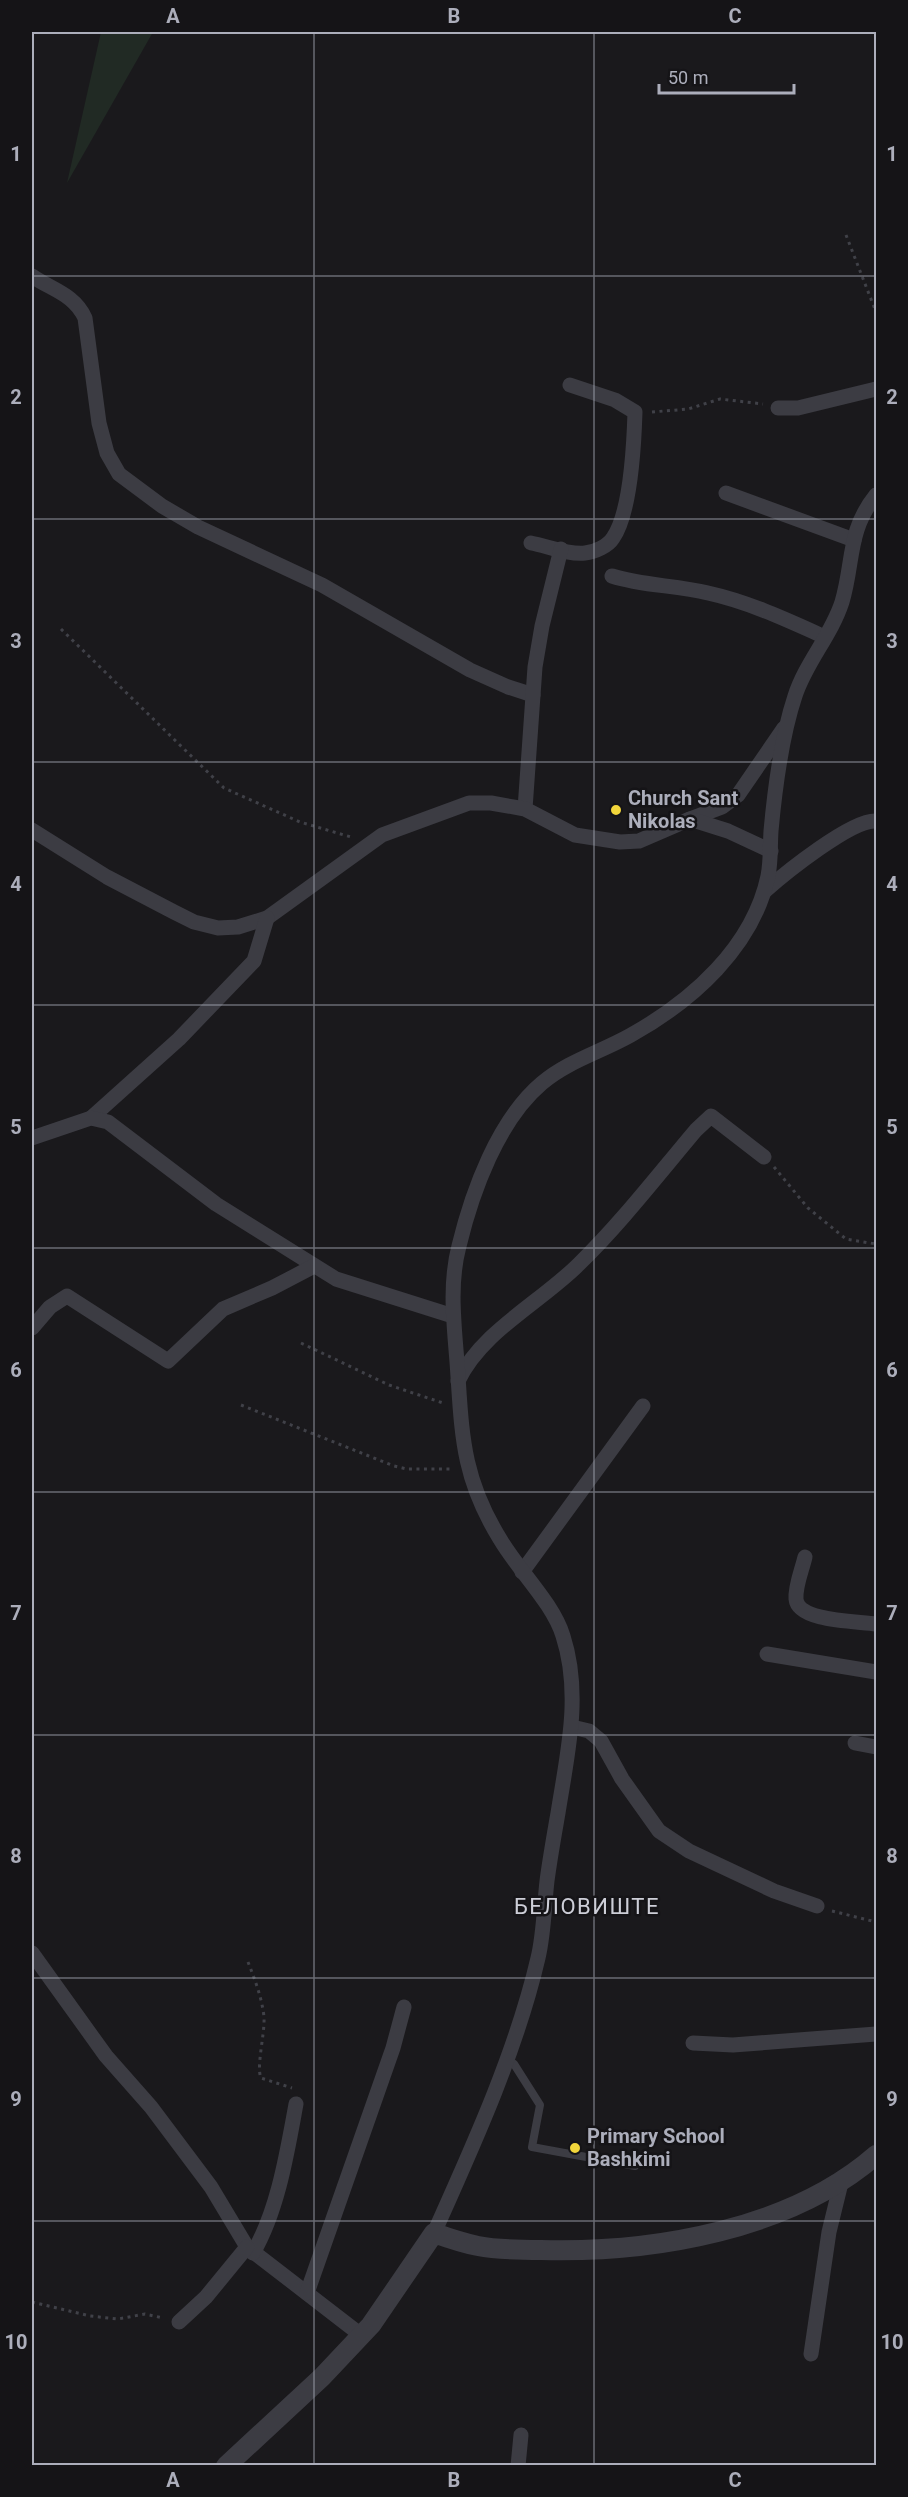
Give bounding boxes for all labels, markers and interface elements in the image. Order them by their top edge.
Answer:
text: A [166,4,180,28]
text: B [448,4,460,28]
text: C [728,4,742,28]
scale bar [659,57,794,95]
text: 50 m [668,67,708,88]
text: 1 [10,142,22,166]
text: 1 [886,142,898,166]
text: 2 [10,385,22,409]
text: 2 [886,385,898,409]
text: 3 [10,629,22,653]
text: 3 [886,629,898,653]
place label: Church Sant Nikolas [628,786,738,833]
marker: Church Sant Nikolas [609,803,623,817]
text: 4 [10,872,22,896]
text: 4 [886,872,898,896]
text: 5 [10,1115,22,1139]
text: 5 [886,1115,898,1139]
text: 6 [10,1358,22,1382]
text: 6 [886,1358,898,1382]
text: 7 [10,1601,22,1625]
text: 7 [886,1601,898,1625]
text: 8 [10,1844,22,1868]
text: 8 [886,1844,898,1868]
district label: БЕЛОВИШТЕ [514,1894,660,1919]
text: 9 [10,2087,22,2111]
text: 9 [886,2087,898,2111]
place label: Primary School Bashkimi [587,2124,725,2171]
marker: Primary School Bashkimi [568,2141,582,2155]
text: 10 [5,2330,27,2354]
text: 10 [881,2330,903,2354]
text: A [166,2468,180,2492]
text: B [448,2468,460,2492]
text: C [728,2468,742,2492]

